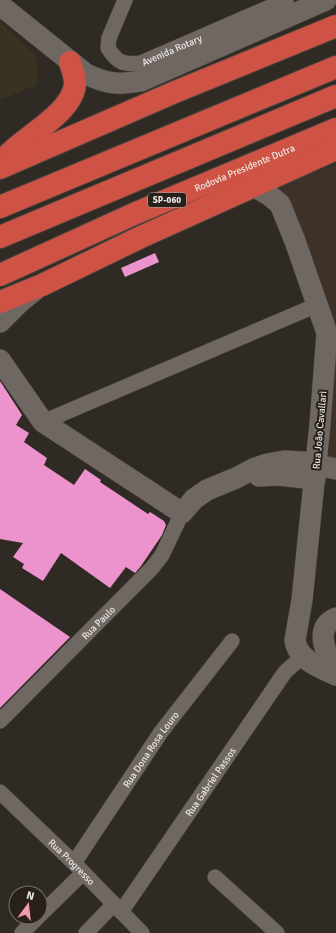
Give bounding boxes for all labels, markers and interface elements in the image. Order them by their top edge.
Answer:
street label: Avenida Rotary [140,32,204,69]
street label: Rodovia Presidente Dutra [193,142,297,195]
road number: SP-060 [148,193,186,207]
street label: Rua João Cavallari [311,390,329,470]
street label: Rua Paulo [79,604,118,642]
street label: Rua Dona Rosa Louro [121,709,182,790]
street label: Rua Gabriel Passos [183,745,239,819]
street label: Rua Progresso [45,837,97,888]
north arrow [8,885,48,925]
text: N [25,889,36,903]

